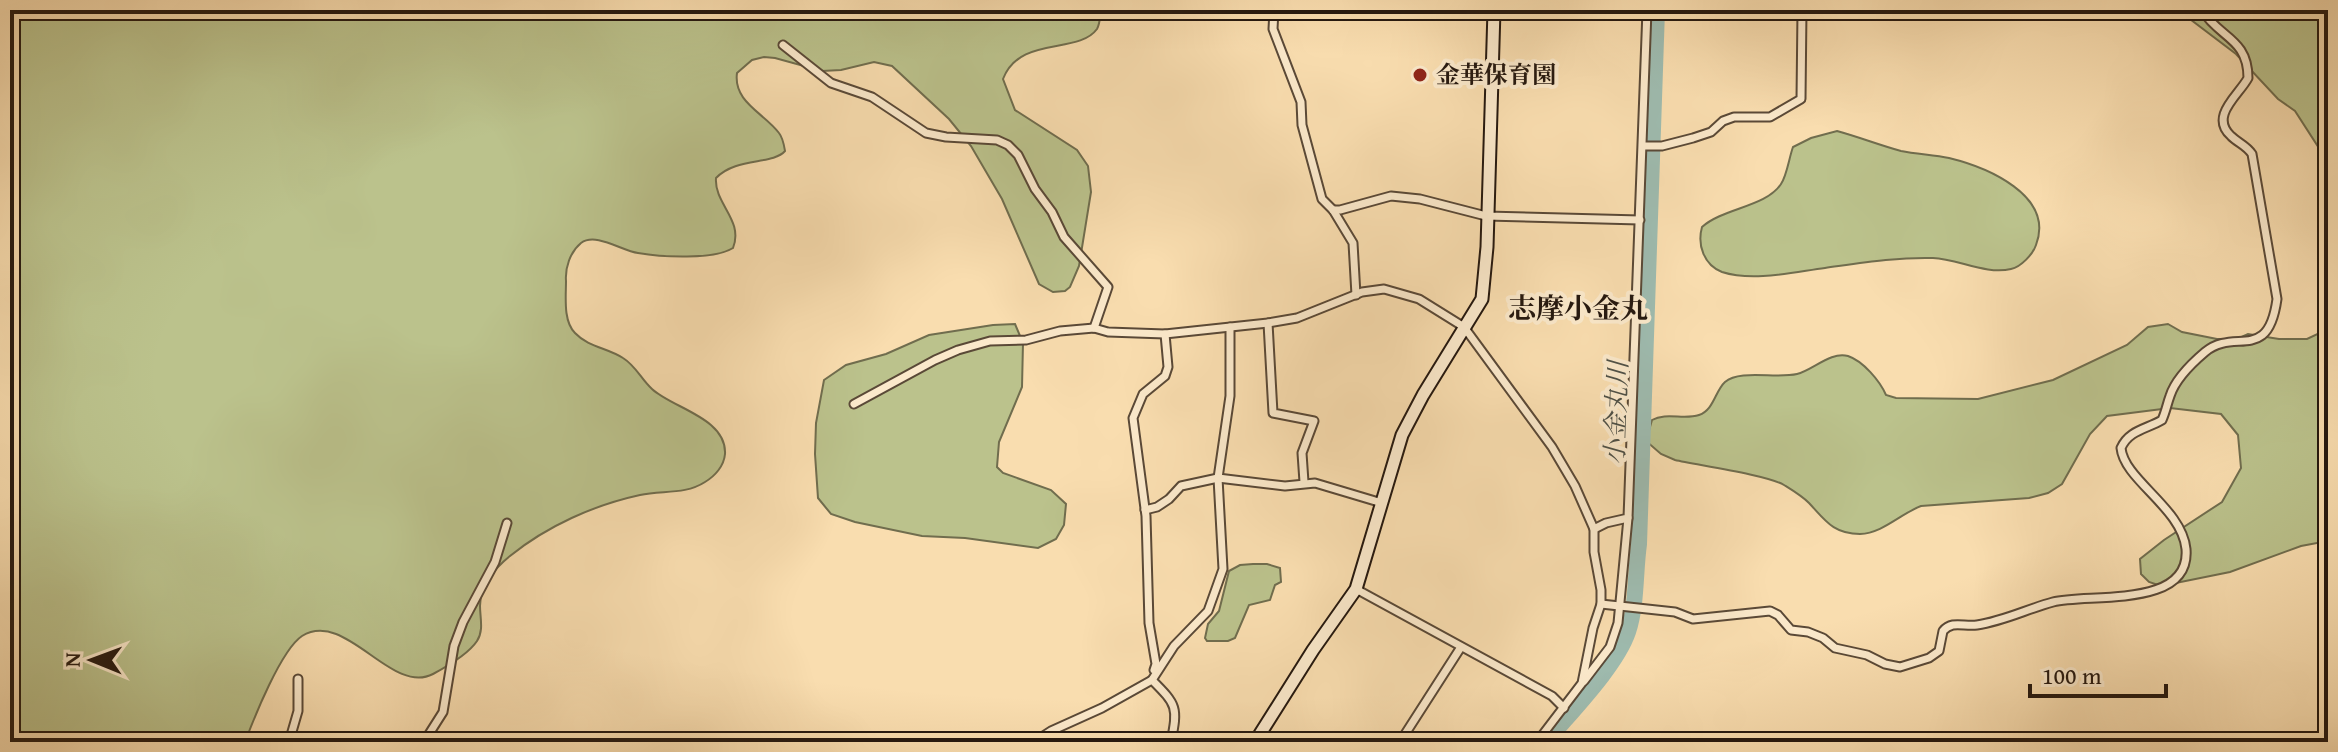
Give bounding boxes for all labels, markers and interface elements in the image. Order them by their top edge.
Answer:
place label: 金華保育園 [1436,57,1556,92]
marker: 金華保育園 [1411,66,1429,84]
district label: 志摩小金丸 [1508,287,1648,328]
water label: 小金丸川 [1594,357,1637,466]
north arrow [52,620,132,700]
scale bar [2030,648,2166,698]
text: N [56,652,88,667]
text: 100 m [2042,658,2102,693]

